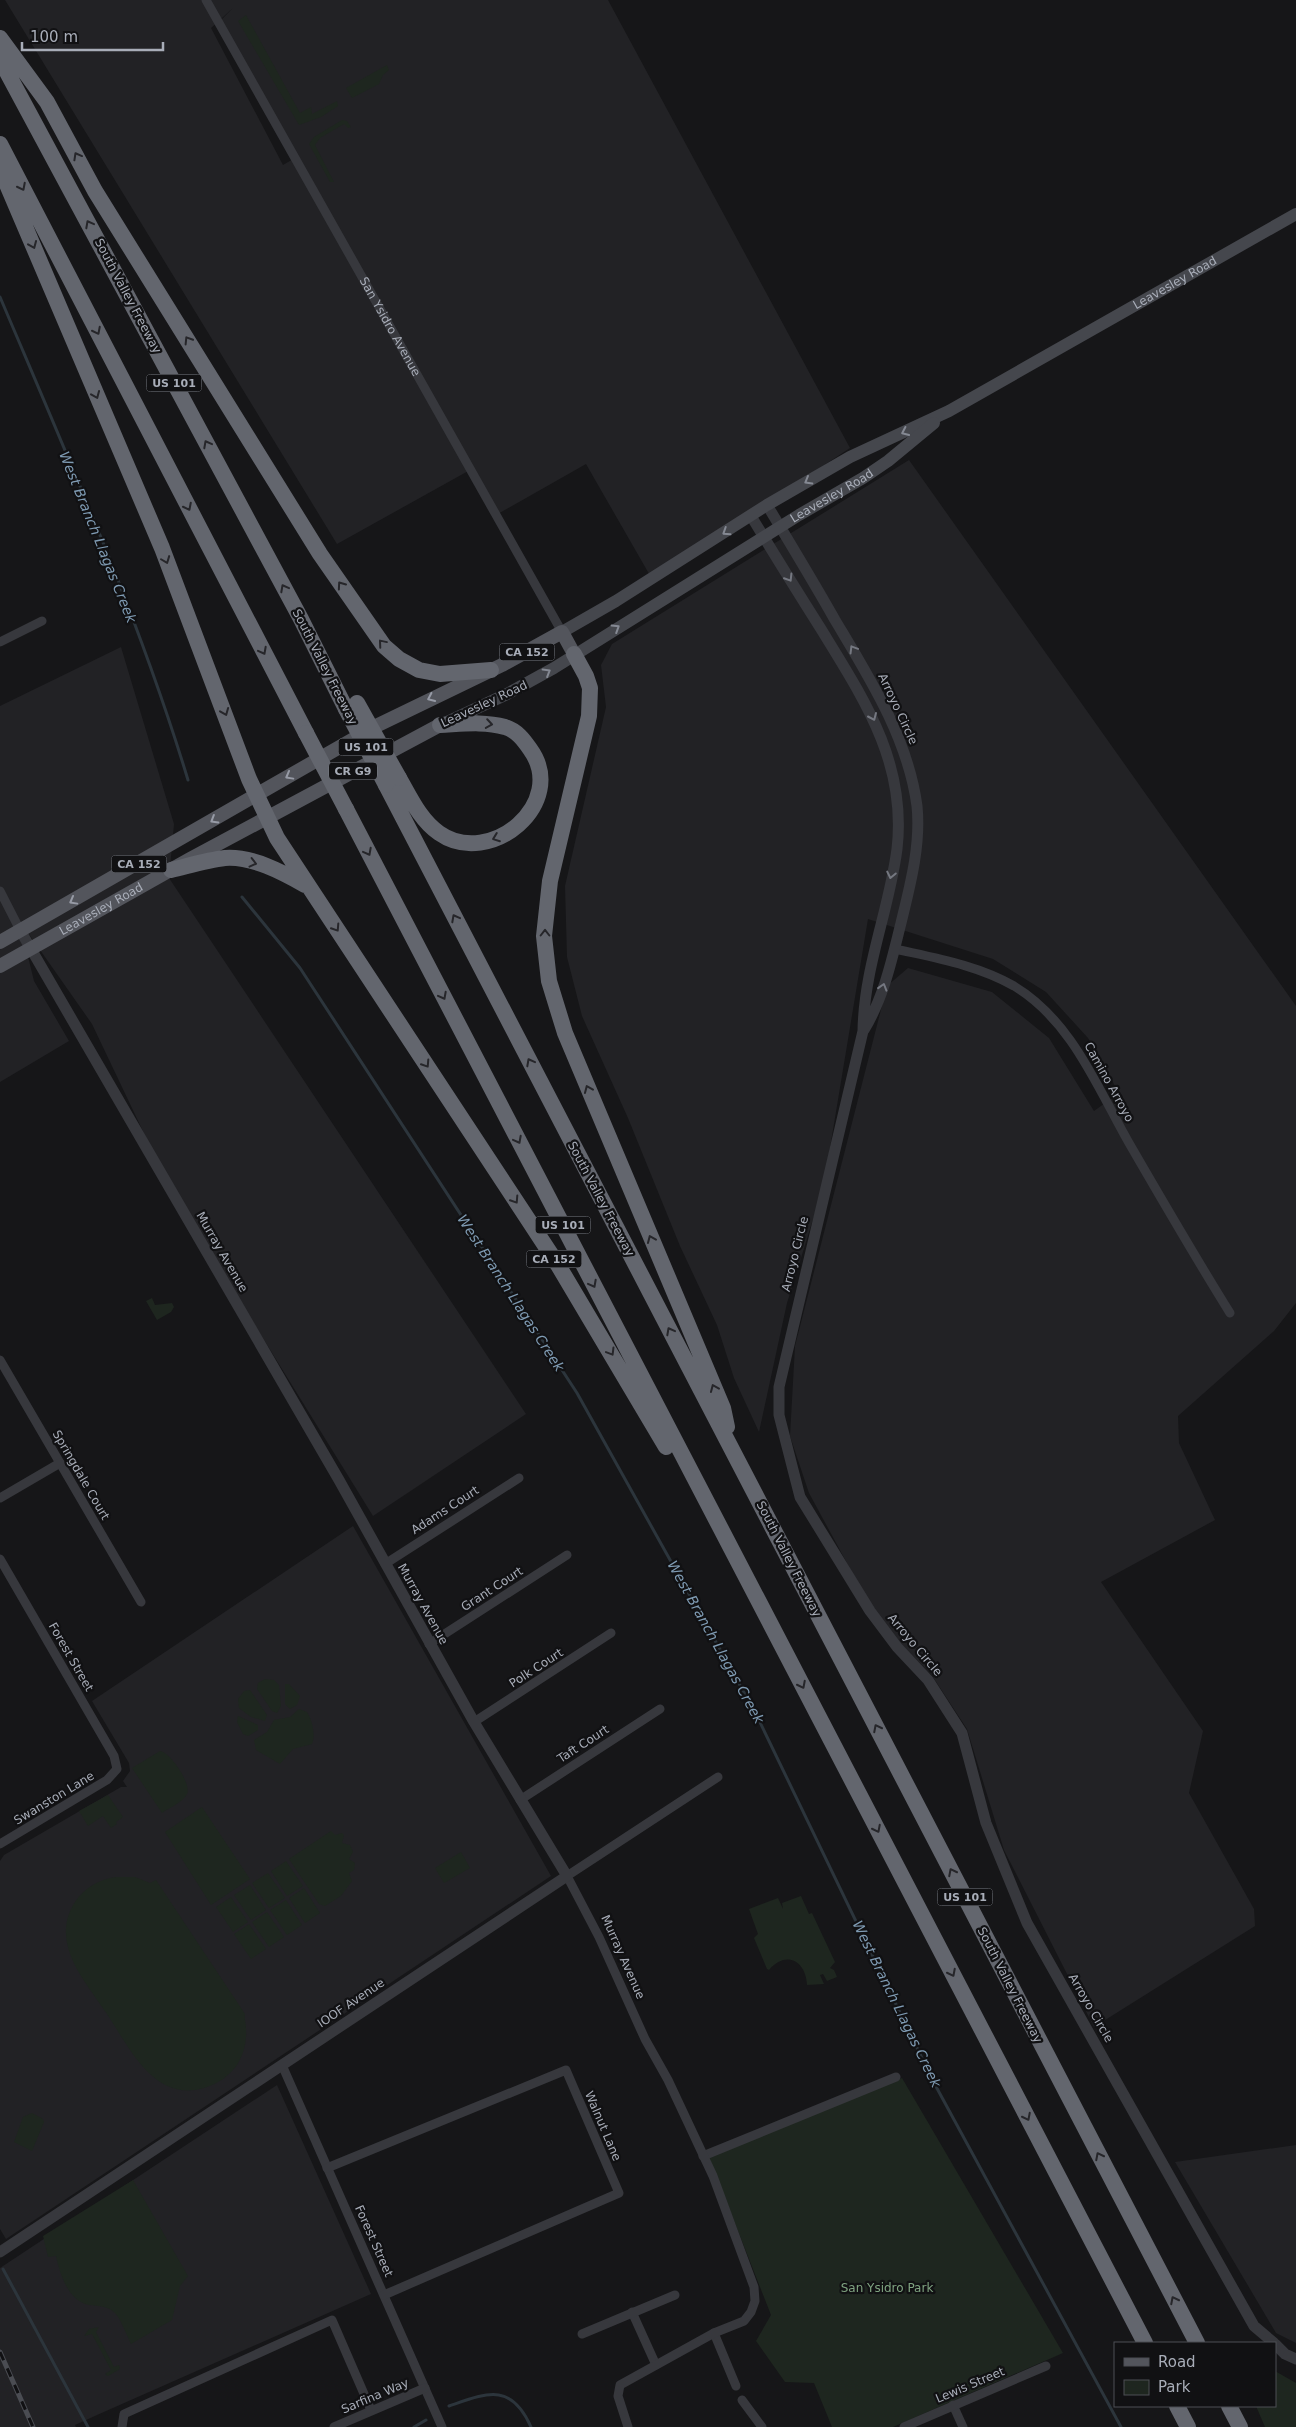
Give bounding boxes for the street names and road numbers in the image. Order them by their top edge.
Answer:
street label: South Valley Freeway [92,236,164,356]
street label: Leavesley Road [1131,254,1219,312]
street label: San Ysidro Avenue [357,275,423,379]
road number: US 101 [146,374,202,392]
street label: Leavesley Road [788,466,876,526]
street label: South Valley Freeway [290,607,360,727]
road number: CA 152 [500,644,554,660]
street label: Arroyo Circle [875,671,921,747]
street label: Leavesley Road [439,678,529,730]
road number: US 101 [338,739,394,756]
road number: CR G9 [329,762,377,779]
road number: CA 152 [112,856,166,872]
street label: Leavesley Road [57,880,145,938]
street label: Camino Arroyo [1081,1040,1137,1124]
street label: South Valley Freeway [565,1139,637,1259]
street label: Murray Avenue [193,1209,251,1295]
street label: Arroyo Circle [779,1215,811,1293]
road number: US 101 [536,1216,590,1234]
road number: CA 152 [526,1250,582,1268]
street label: Springdale Court [50,1428,113,1523]
street label: Adams Court [409,1483,482,1537]
street label: South Valley Freeway [754,1499,824,1619]
street label: Murray Avenue [395,1561,451,1647]
street label: Grant Court [459,1564,526,1614]
street label: Arroyo Circle [885,1611,945,1679]
street label: Forest Street [46,1620,96,1694]
street label: Polk Court [507,1645,566,1691]
street label: Taft Court [554,1722,611,1766]
street label: Swanston Lane [11,1769,97,1827]
road number: US 101 [938,1888,992,1905]
street label: Murray Avenue [598,1913,648,2001]
street label: South Valley Freeway [975,1925,1045,2045]
street label: Arroyo Circle [1066,1971,1116,2045]
street label: IOOF Avenue [315,1975,387,2031]
street label: Walnut Lane [582,2089,624,2163]
street label: Forest Street [352,2203,396,2279]
street label: Lewis Street [933,2364,1007,2406]
street label: Sarfina Way [339,2376,411,2416]

